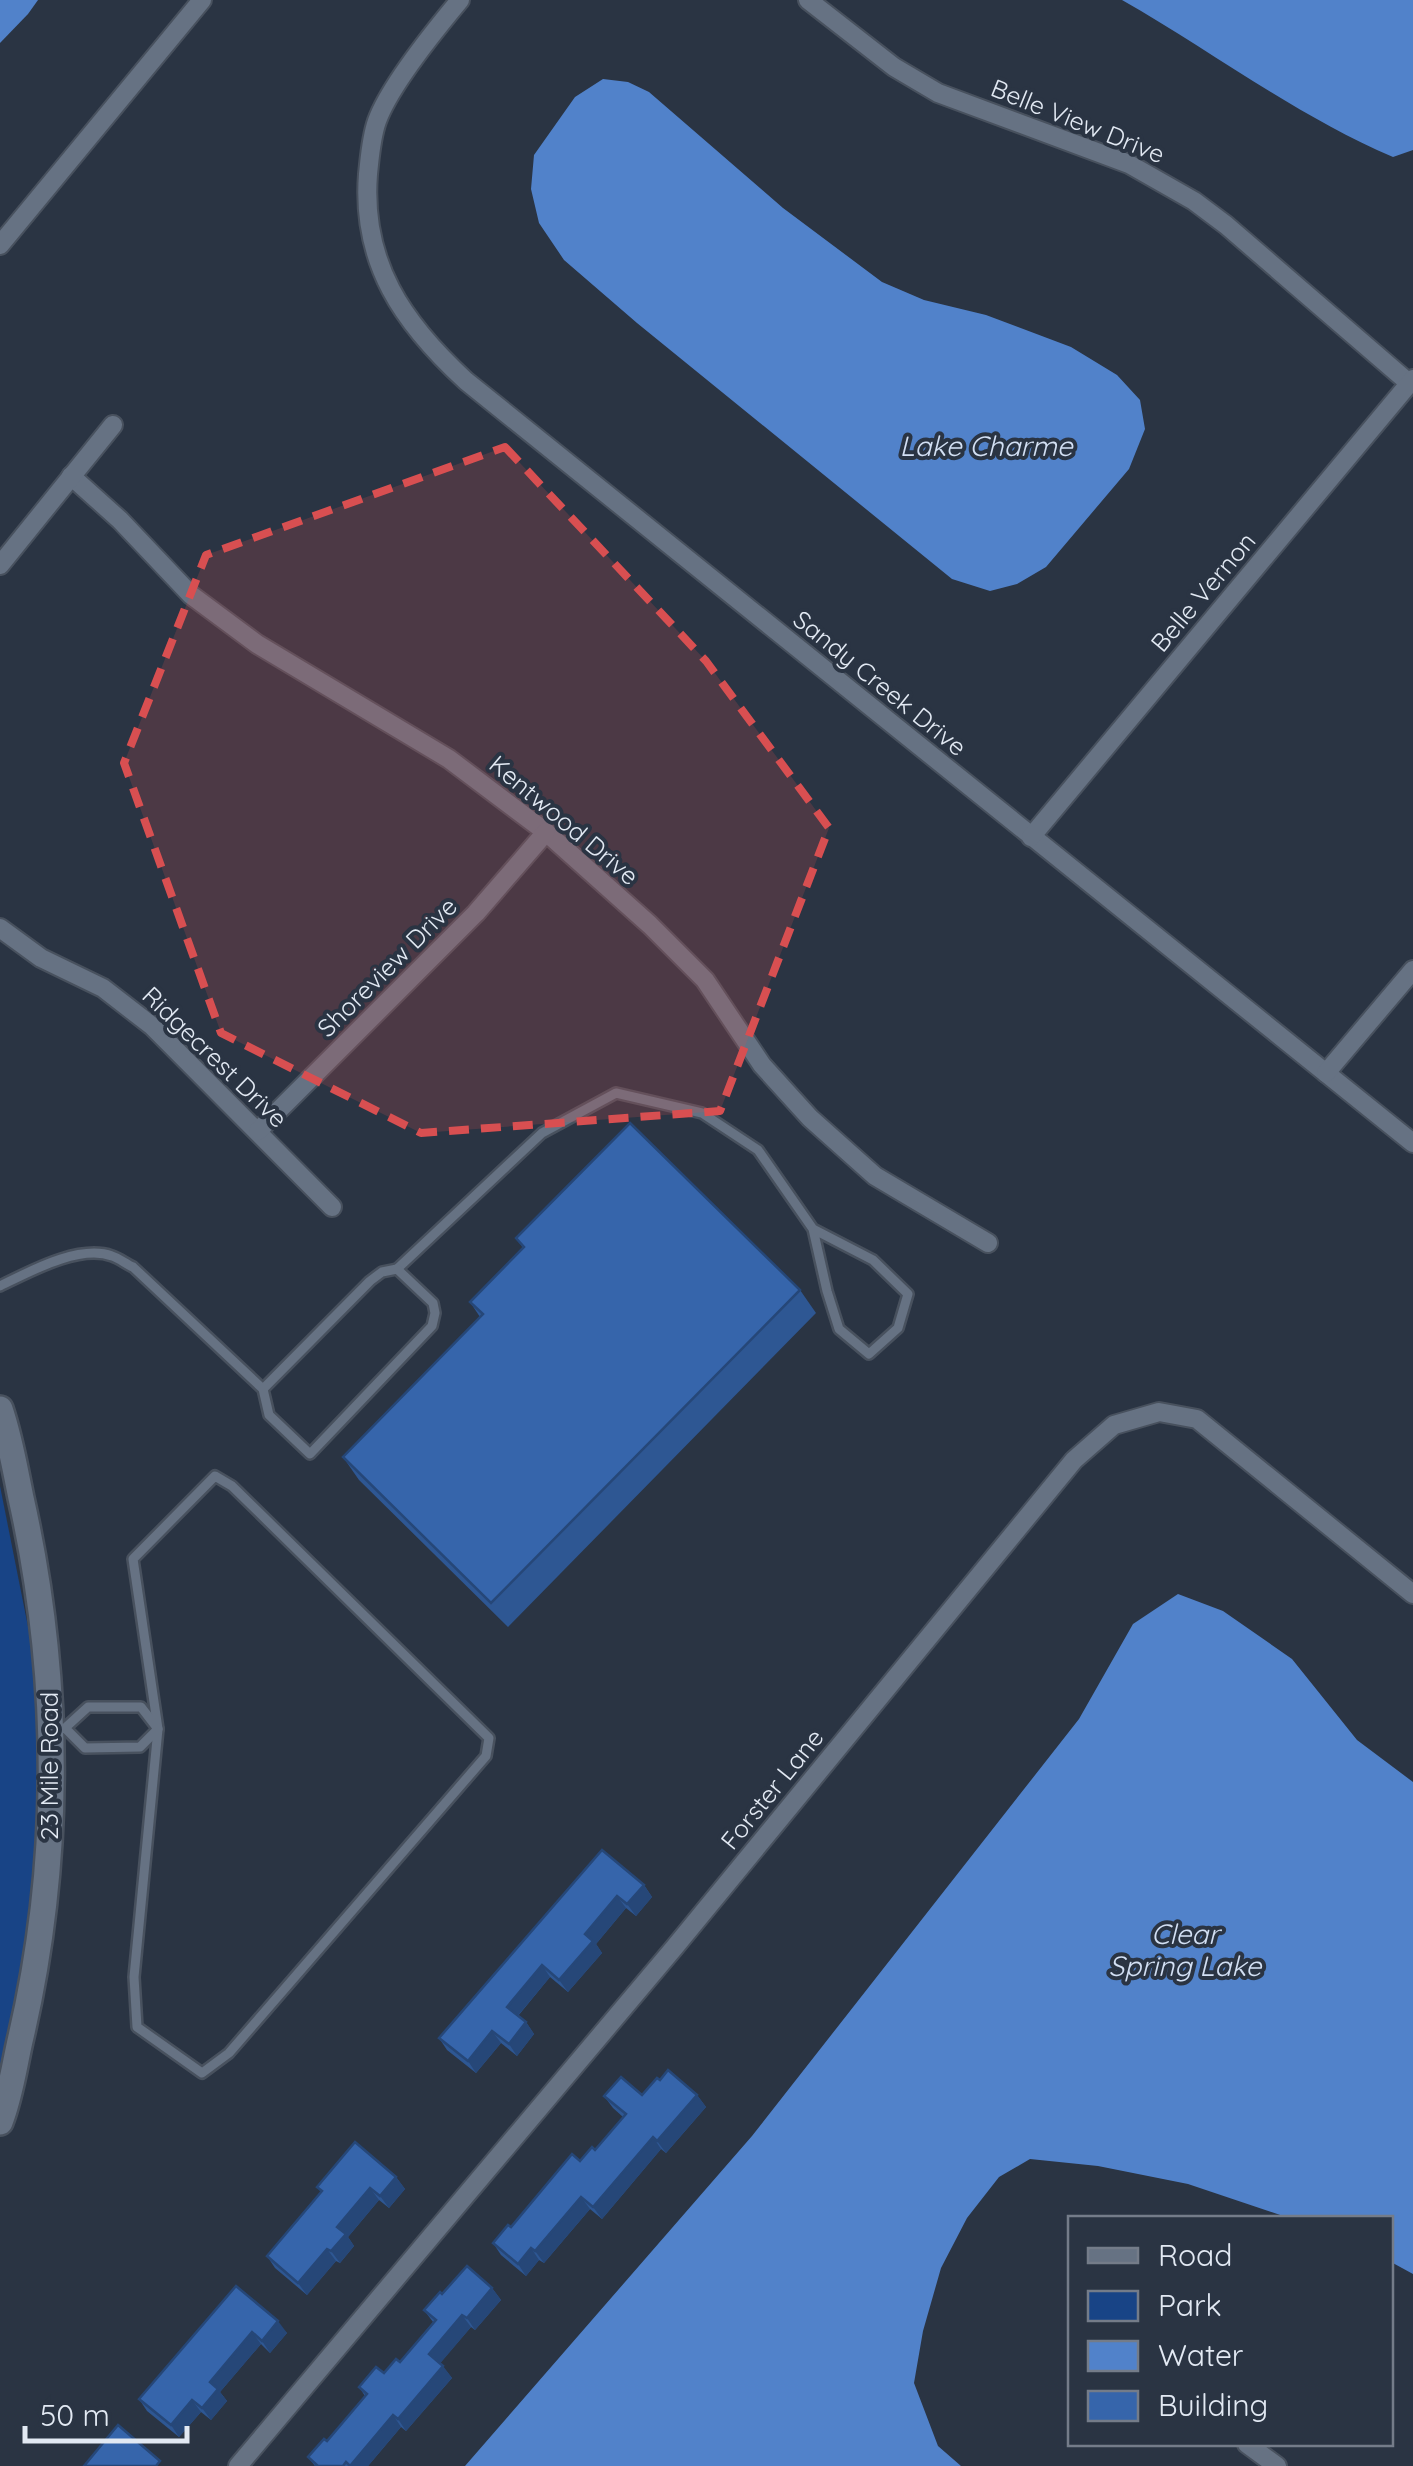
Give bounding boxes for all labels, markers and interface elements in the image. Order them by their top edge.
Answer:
street label: Belle View Drive [987,72,1170,169]
water label: Lake Charme [900,428,1074,463]
street label: Belle Vernon [1144,526,1262,658]
street label: Sandy Creek Drive [787,603,973,762]
street label: Kentwood Drive [483,748,645,891]
street label: Shoreview Drive [310,890,463,1043]
street label: Ridgecrest Drive [136,980,294,1134]
street label: 23 Mile Road [33,1692,64,1840]
street label: Forster Lane [714,1722,830,1855]
water label: Clear Spring Lake [1109,1916,1263,1983]
legend [1068,2216,1393,2446]
text: Road [1158,2236,1232,2274]
text: Park [1158,2286,1222,2324]
text: Water [1158,2336,1244,2374]
scale bar [25,2381,188,2443]
text: Building [1158,2386,1268,2424]
text: 50 m [40,2396,110,2434]

